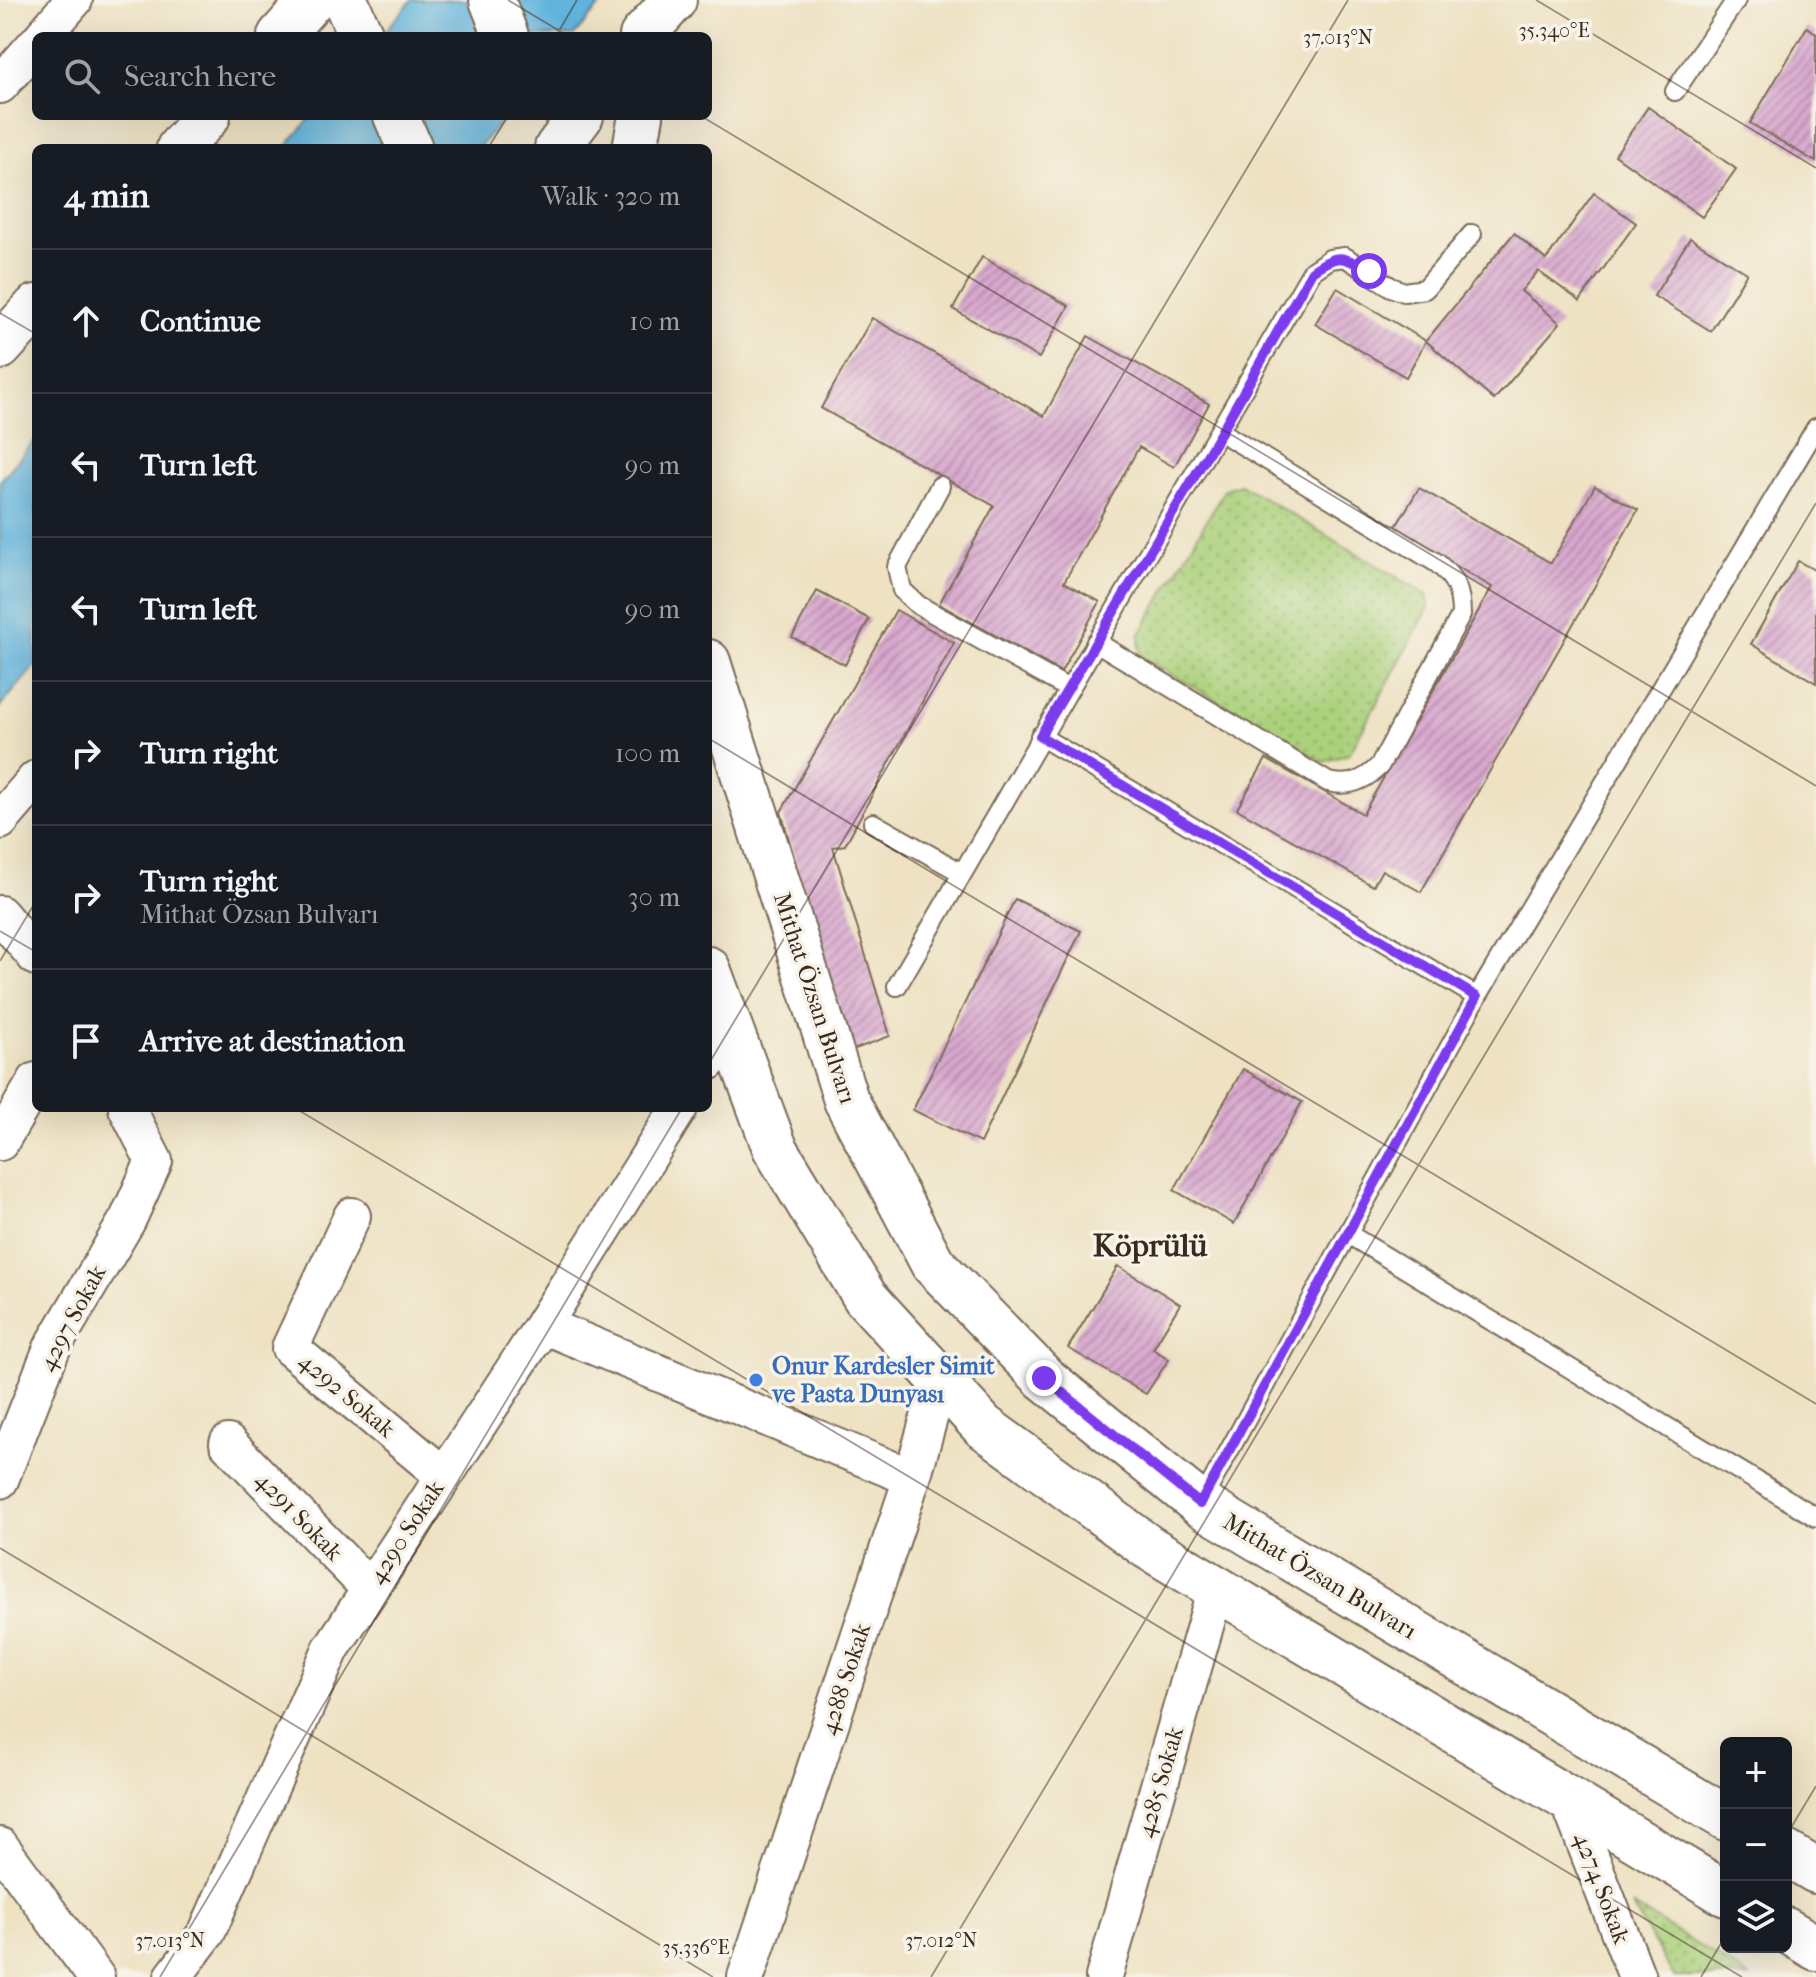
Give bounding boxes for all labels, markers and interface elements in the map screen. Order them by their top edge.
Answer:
text: 35.340°E [1518,19,1590,42]
text: 37.013°N [1303,26,1373,49]
search box [32,32,712,120]
icon: search [60,54,104,98]
text: Search here [124,59,276,94]
text: 4 min [64,176,149,216]
text: Walk · 320 m [542,181,680,212]
route start [1351,253,1387,289]
icon: ahead [64,299,108,343]
text: Continue [140,304,261,339]
text: 10 m [629,306,680,337]
icon: left [64,443,108,487]
text: Turn left [140,448,257,483]
text: 90 m [625,450,680,481]
icon: left [64,587,108,631]
text: Turn left [140,592,257,627]
text: 90 m [625,594,680,625]
icon: right [64,731,108,775]
text: Turn right [140,736,278,771]
text: 100 m [615,738,680,769]
text: Turn right [140,864,278,899]
icon: right [64,875,108,919]
text: 30 m [628,882,680,913]
street label: Mithat Özsan Bulvarı [768,889,863,1107]
text: Mithat Özsan Bulvarı [140,899,378,930]
icon: arrive [64,1019,108,1063]
text: Arrive at destination [140,1024,405,1059]
district label: Köprülü [1093,1227,1208,1264]
street label: 4297 Sokak [32,1260,112,1376]
street label: 4292 Sokak [293,1347,401,1444]
place label: Onur Kardesler Simit ve Pasta Dunyası [771,1352,995,1408]
route end [1026,1360,1062,1396]
marker: Onur Kardesler Simit ve Pasta Dunyası [747,1371,765,1389]
street label: 4291 Sokak [250,1466,349,1567]
street label: 4290 Sokak [362,1475,450,1589]
street label: Mithat Özsan Bulvarı [1218,1506,1422,1645]
street label: 4288 Sokak [814,1619,876,1738]
street label: 4285 Sokak [1131,1723,1189,1841]
map controls [1720,1737,1792,1953]
button: + [1720,1737,1792,1809]
button: − [1720,1809,1792,1881]
street label: 4274 Sokak [1568,1828,1636,1948]
button: layers [1720,1881,1792,1953]
text: 37.013°N [135,1929,205,1952]
text: 37.012°N [905,1929,977,1952]
text: 35.336°E [662,1936,730,1959]

